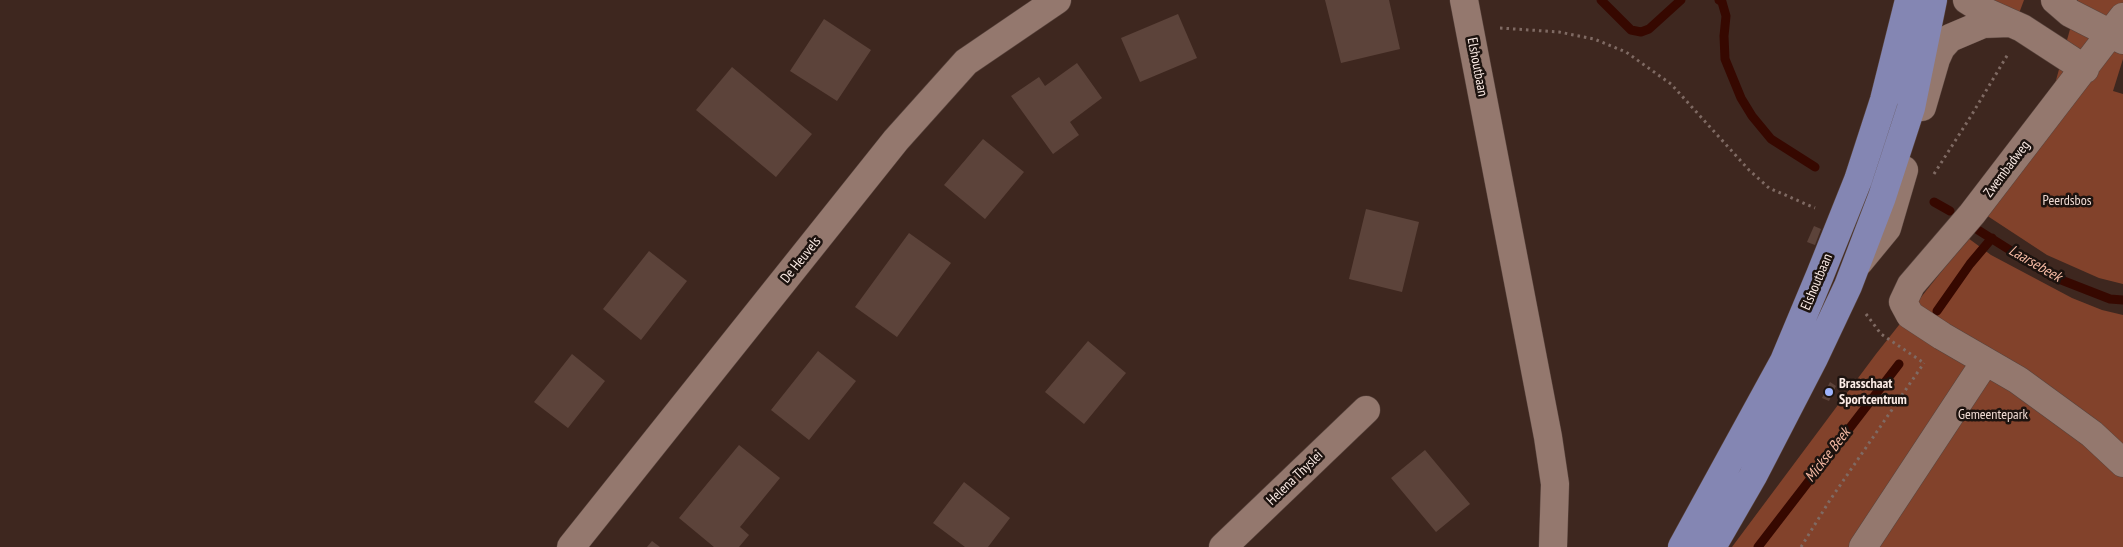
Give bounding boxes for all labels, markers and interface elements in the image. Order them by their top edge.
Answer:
street label: Elshoutbaan [1463,36,1491,98]
street label: Zwembadweg [1980,137,2034,201]
park label: Peerdsbos [2043,193,2091,209]
street label: De Heuvels [777,233,825,287]
water label: Laarsebeek [2005,242,2065,286]
street label: Elshoutbaan [1798,251,1836,313]
place label: Brasschaat Sportcentrum [1839,376,1907,408]
marker: Brasschaat Sportcentrum [1823,386,1835,398]
park label: Gemeentepark [1958,407,2028,423]
water label: Mickse Beek [1801,424,1855,486]
street label: Helena Thyslei [1263,447,1327,509]

